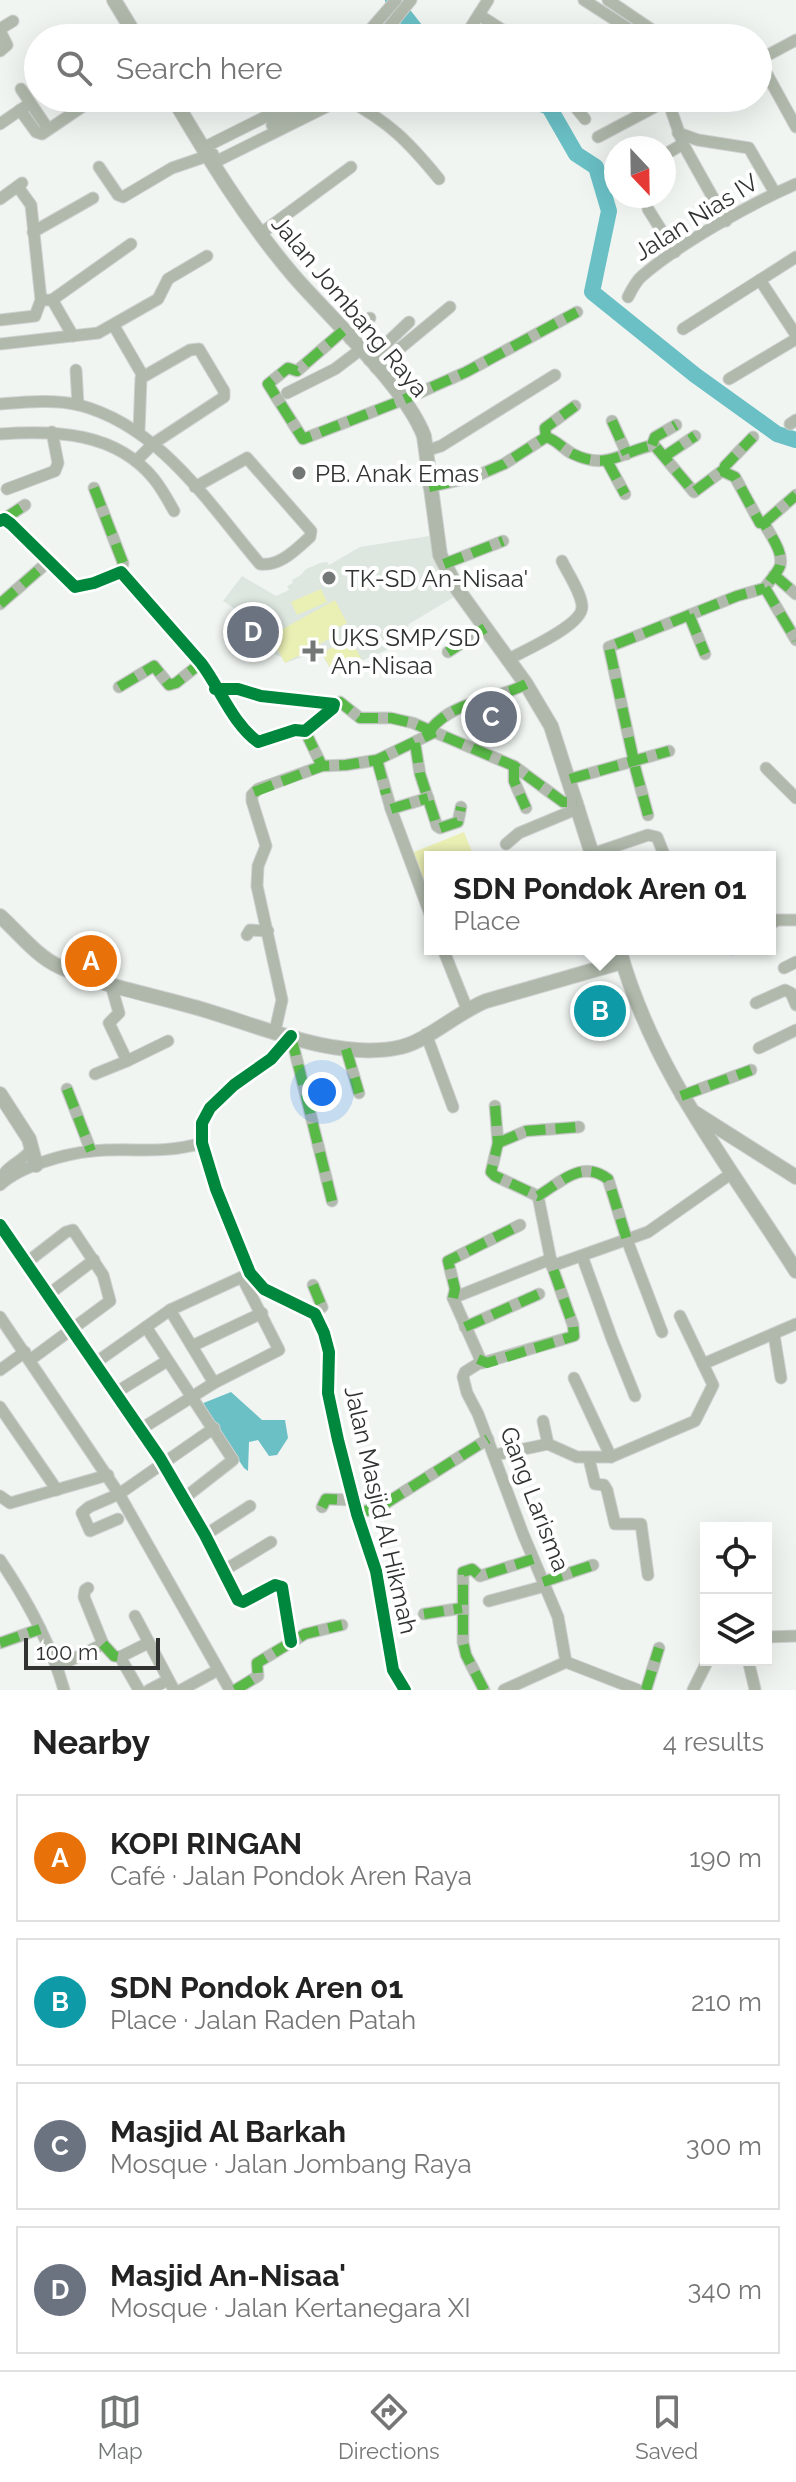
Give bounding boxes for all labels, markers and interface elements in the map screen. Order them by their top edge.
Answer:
search box [24,24,772,112]
icon: search [52,46,96,90]
text: Search here [116,51,283,86]
north arrow [604,136,676,208]
street label: Jalan Nias IV [629,167,763,267]
street label: Jalan Jombang Raya [266,209,434,403]
place label: PB. Anak Emas [315,459,479,488]
marker: PB. Anak Emas [290,464,308,482]
place label: TK-SD An-Nisaa' [345,564,528,593]
marker: TK-SD An-Nisaa' [320,569,338,587]
pin: D [227,602,279,662]
place label: UKS SMP/SD An-Nisaa [331,623,480,680]
marker: UKS SMP/SD An-Nisaa [302,640,324,662]
pin: C [465,687,517,747]
popup [424,851,776,955]
text: SDN Pondok Aren 01 [453,871,747,906]
text: Place [453,906,520,936]
pin: A [65,931,117,991]
pin: B [574,981,626,1041]
your location [302,1072,342,1112]
street label: Jalan Masjid Al Hikmah [338,1383,424,1637]
street label: Gang Larisma [494,1423,576,1575]
map controls [700,1522,772,1666]
button: locate [700,1522,772,1594]
button: layers [700,1594,772,1666]
scale bar [24,1634,160,1670]
text: 100 m [36,1639,98,1665]
text: Nearby [32,1722,150,1762]
text: 4 results [663,1727,764,1757]
text: KOPI RINGAN [110,1826,302,1861]
text: A [51,1843,69,1873]
text: 190 m [689,1843,762,1873]
text: Café · Jalan Pondok Aren Raya [110,1861,472,1891]
text: SDN Pondok Aren 01 [110,1970,403,2005]
text: B [51,1987,69,2017]
text: 210 m [691,1987,762,2017]
text: Place · Jalan Raden Patah [110,2005,416,2035]
text: Masjid Al Barkah [110,2114,346,2149]
text: C [51,2131,69,2161]
text: 300 m [686,2131,762,2161]
text: Mosque · Jalan Jombang Raya [110,2149,472,2179]
text: Masjid An-Nisaa' [110,2258,346,2293]
text: D [51,2275,69,2305]
text: 340 m [687,2275,762,2305]
text: Mosque · Jalan Kertanegara XI [110,2293,471,2323]
tab: Map [98,2390,143,2464]
tab: Directions [338,2390,440,2464]
tab: Saved [635,2390,698,2464]

